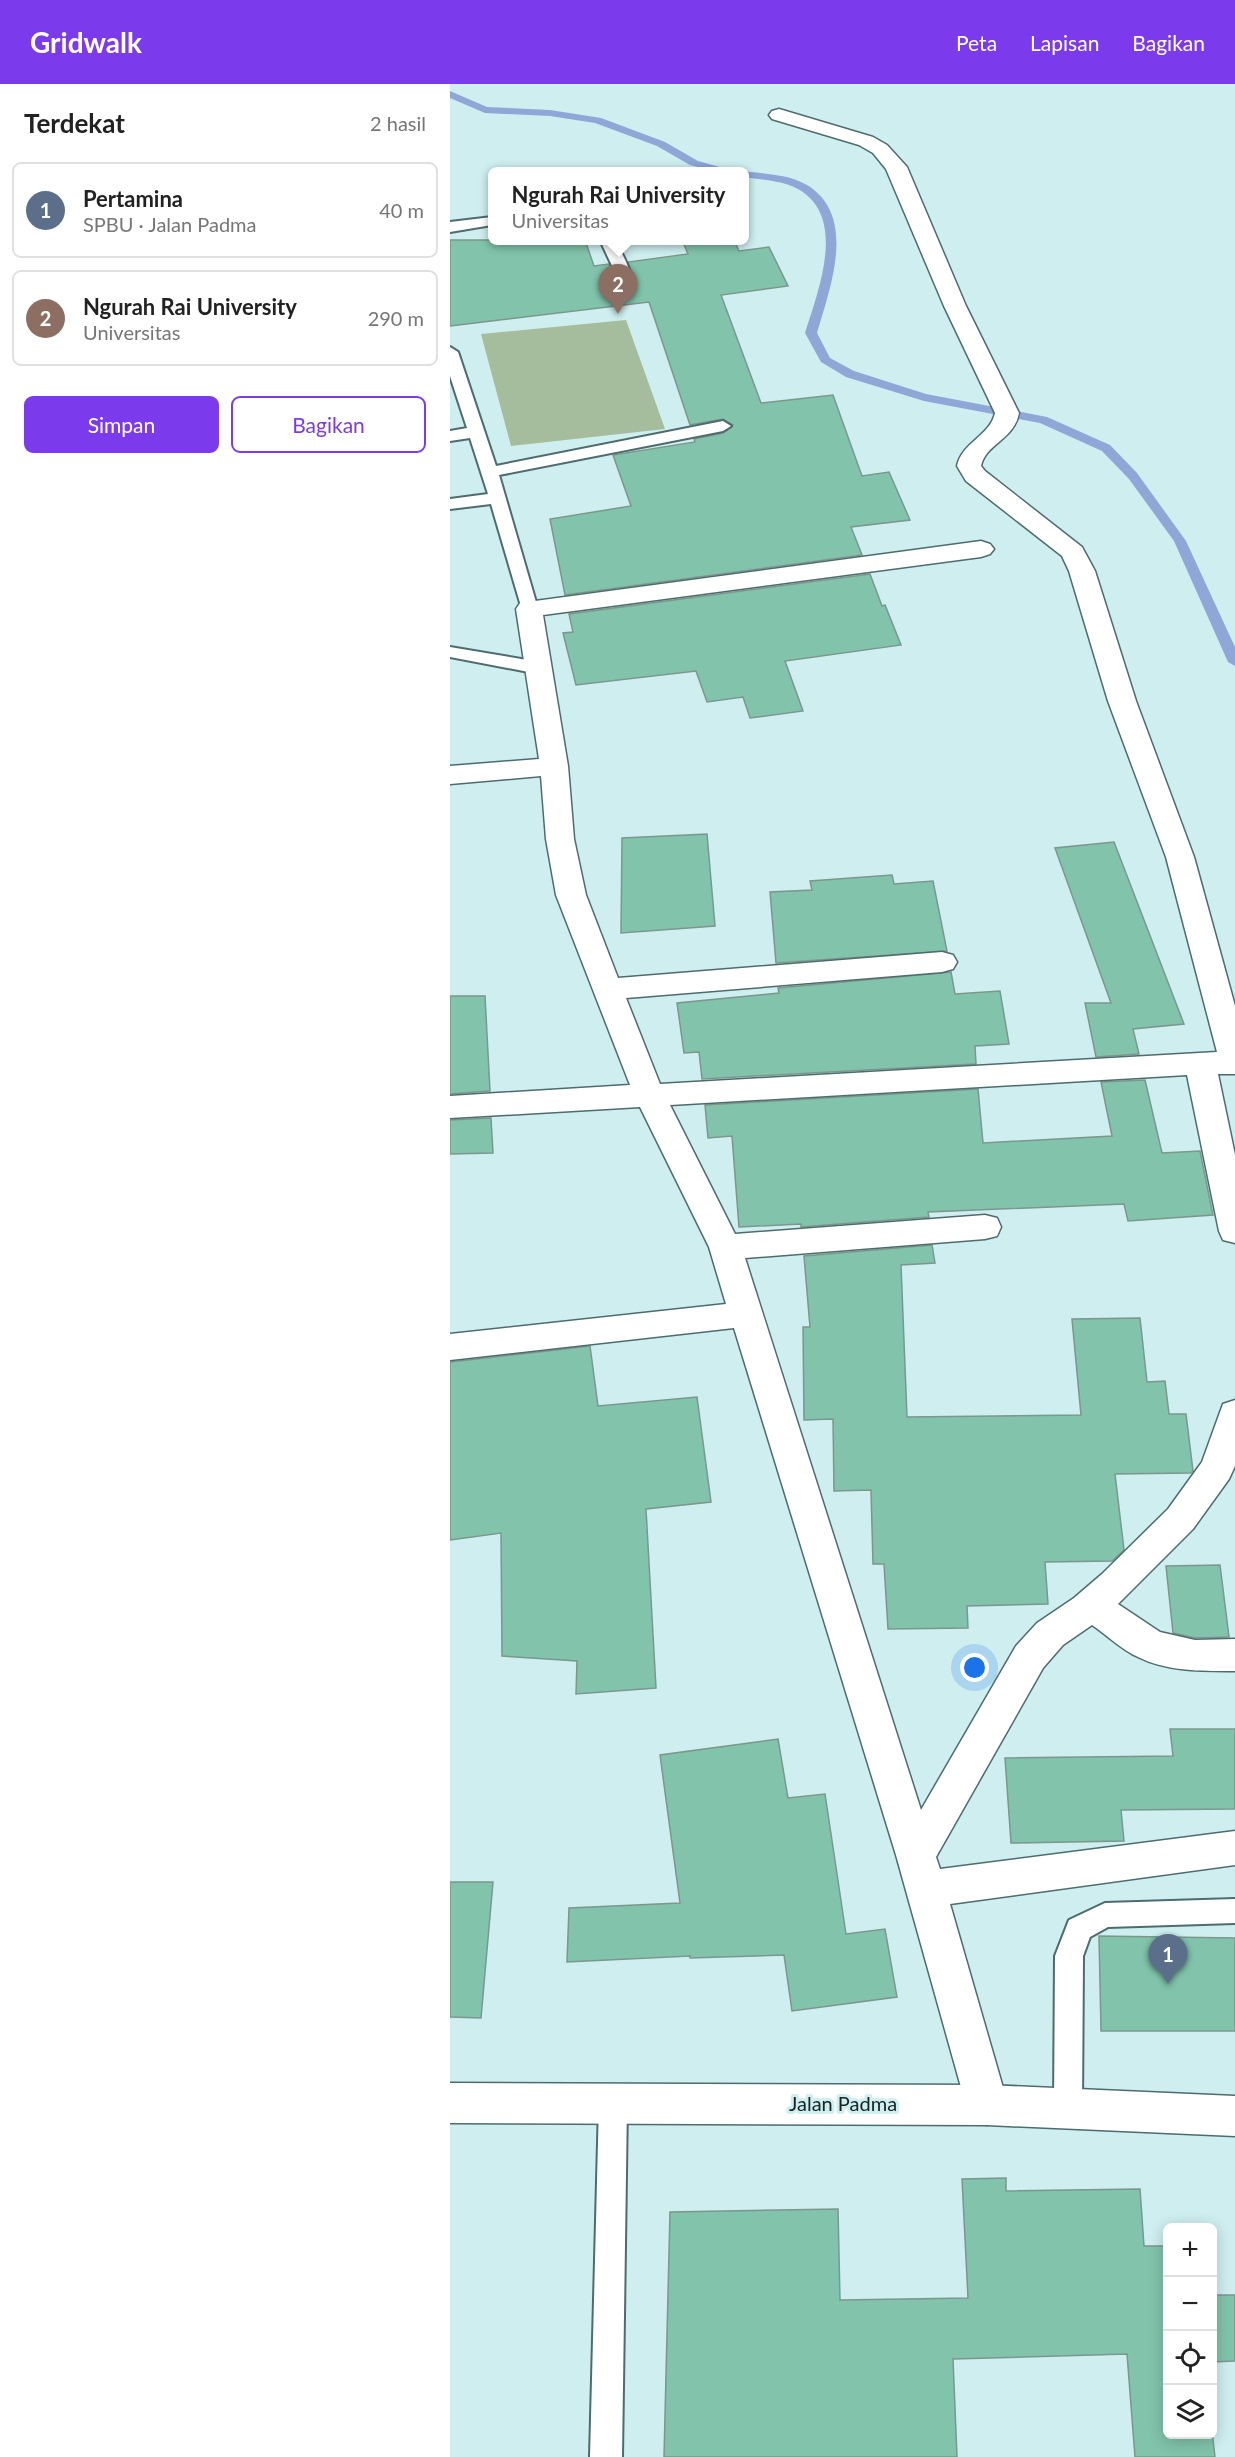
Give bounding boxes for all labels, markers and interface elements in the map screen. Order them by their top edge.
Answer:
text: Gridwalk [30,25,142,59]
text: Peta [956,30,997,55]
text: Lapisan [1030,30,1099,55]
text: Bagikan [1132,30,1205,55]
text: Terdekat [24,107,125,139]
text: 2 hasil [370,111,426,135]
popup [488,167,749,245]
text: Ngurah Rai University [512,181,725,208]
text: Pertamina [83,185,183,212]
text: 1 [40,198,51,222]
text: 40 m [379,198,424,222]
text: Universitas [512,208,609,232]
text: SPBU · Jalan Padma [83,212,257,236]
pin: 2 [598,264,638,314]
text: Ngurah Rai University [83,293,297,320]
text: 2 [40,306,51,330]
text: 290 m [368,306,424,330]
text: Universitas [83,320,180,344]
button: Simpan [24,396,219,453]
button: Bagikan [231,396,426,453]
your location [960,1653,989,1682]
pin: 1 [1148,1934,1188,1984]
street label: Jalan Padma [789,2091,897,2115]
map controls [1163,2223,1217,2439]
button: + [1163,2223,1217,2277]
button: − [1163,2277,1217,2331]
button: locate [1163,2331,1217,2385]
button: layers [1163,2385,1217,2439]

